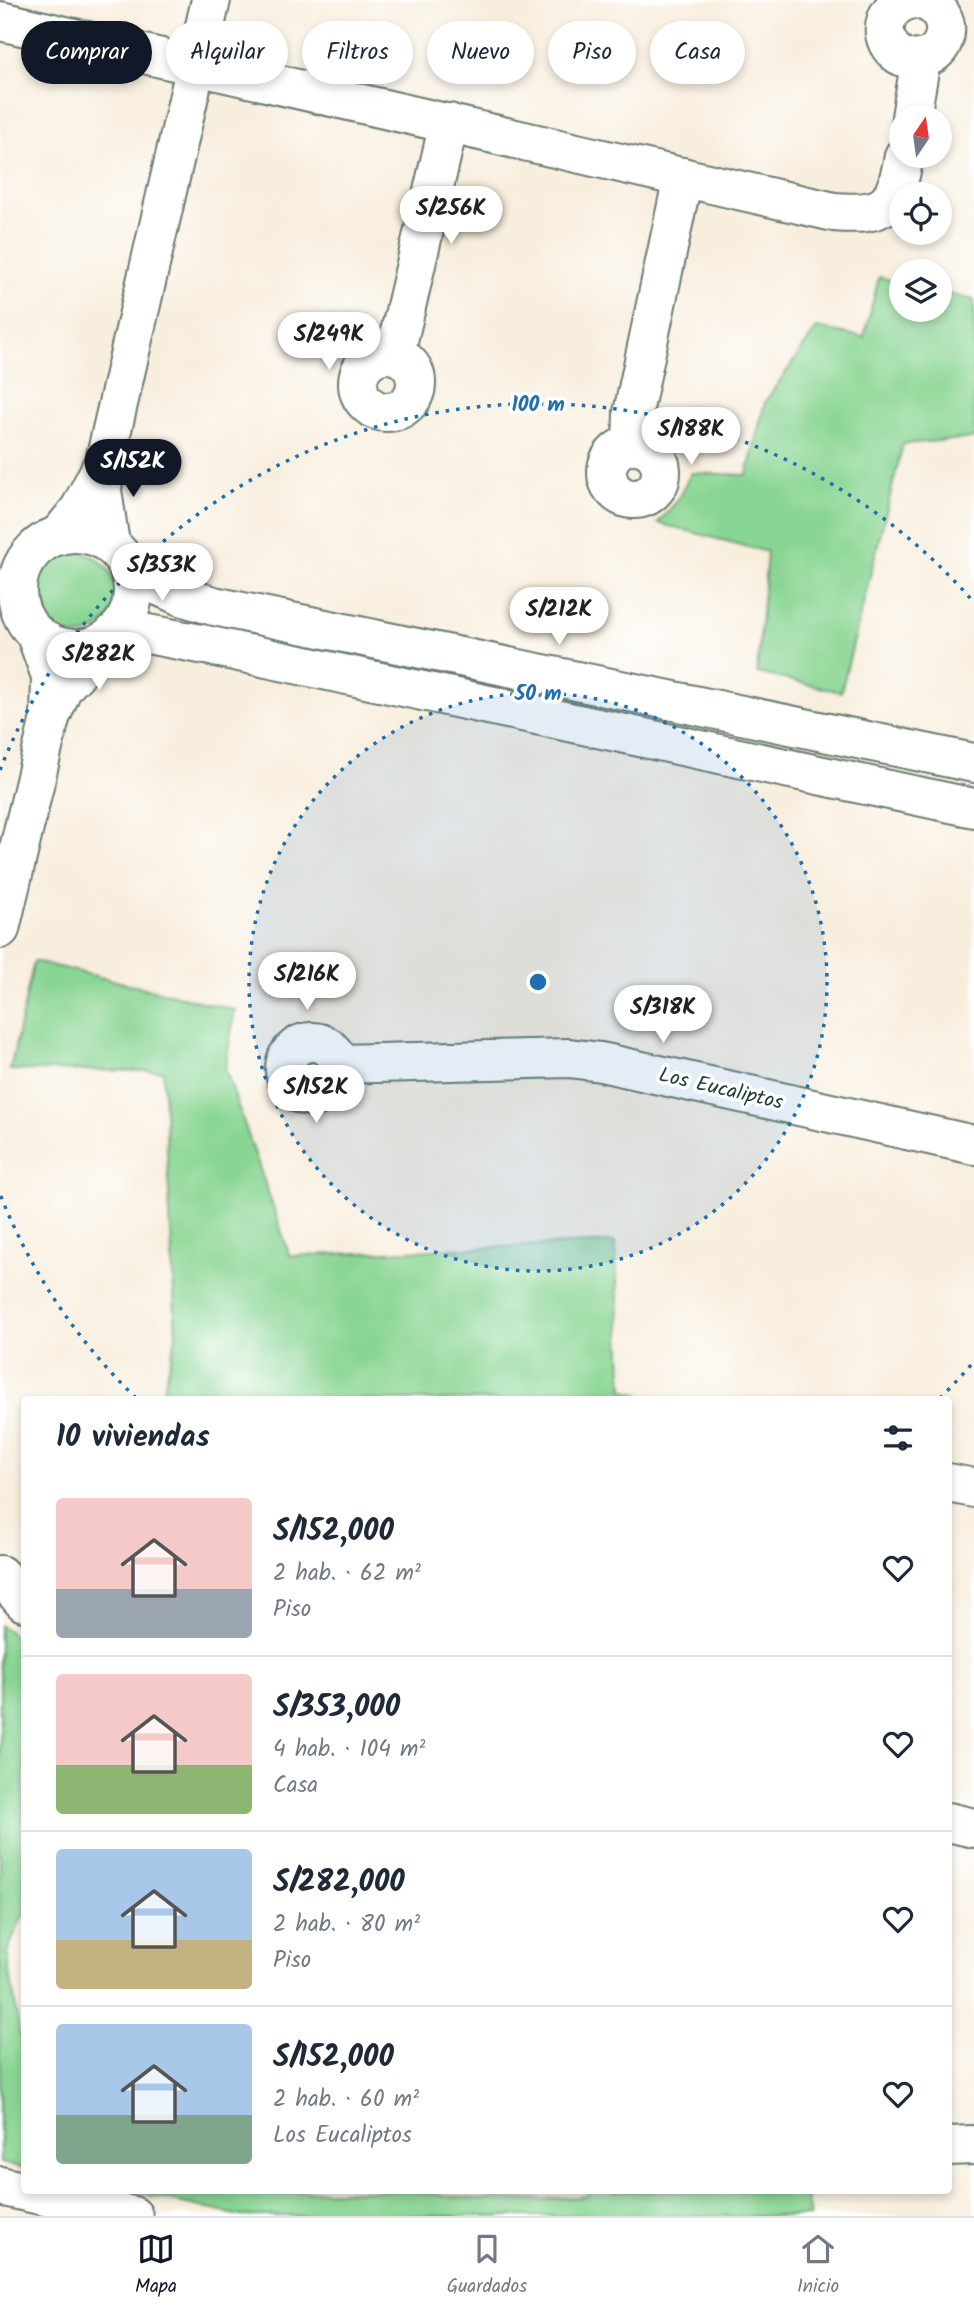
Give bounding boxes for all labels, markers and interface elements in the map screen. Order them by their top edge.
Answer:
chip: Comprar [21,21,152,84]
chip: Alquilar [166,21,288,84]
chip: Filtros [302,21,413,84]
chip: Nuevo [427,21,534,84]
chip: Piso [548,21,636,84]
chip: Casa [650,21,745,84]
north arrow [889,105,952,168]
map controls [889,105,952,322]
button: locate [889,182,952,245]
pin: S/256K [394,187,508,246]
text: S/256K [416,191,486,227]
button: layers [889,259,952,322]
pin: S/249K [272,312,386,372]
text: S/249K [294,317,364,353]
text: 100 m [511,389,565,422]
pin: S/188K [634,407,748,467]
text: S/188K [657,412,725,448]
pin: S/152K [76,440,190,499]
text: S/152K [100,444,166,480]
pin: S/353K [105,544,219,603]
text: S/353K [127,548,197,584]
pin: S/212K [502,588,616,647]
text: S/212K [526,592,592,628]
pin: S/282K [42,632,156,692]
text: S/282K [62,637,136,673]
text: 50 m [514,678,561,711]
pin: S/216K [250,953,364,1012]
text: S/216K [274,957,340,993]
centre of rings [526,970,550,994]
pin: S/318K [606,986,720,1045]
text: S/318K [630,990,696,1026]
street label: Los Eucaliptos [655,1059,786,1120]
pin: S/152K [259,1066,373,1125]
text: S/152K [283,1070,349,1106]
text: 10 viviendas [56,1414,210,1462]
icon: filters [879,1419,917,1457]
text: S/152,000 [273,1508,394,1556]
icon: home [112,1526,196,1610]
icon: heart [879,1549,917,1587]
text: 2 hab. · 62 m² [273,1556,421,1592]
text: Piso [273,1592,311,1628]
text: S/353,000 [273,1684,400,1732]
icon: home [112,1702,196,1786]
icon: heart [879,1725,917,1763]
text: 4 hab. · 104 m² [273,1732,425,1768]
text: Casa [273,1768,318,1804]
text: S/282,000 [273,1859,405,1907]
icon: home [112,1877,196,1961]
icon: heart [879,1900,917,1938]
text: 2 hab. · 80 m² [273,1907,420,1943]
text: Piso [273,1943,311,1979]
text: S/152,000 [273,2034,394,2082]
icon: home [112,2052,196,2136]
icon: heart [879,2075,917,2113]
text: 2 hab. · 60 m² [273,2082,419,2118]
text: Los Eucaliptos [273,2118,412,2154]
tab: Mapa [135,2230,177,2302]
tab: Guardados [447,2230,527,2302]
tab: Inicio [797,2230,839,2302]

